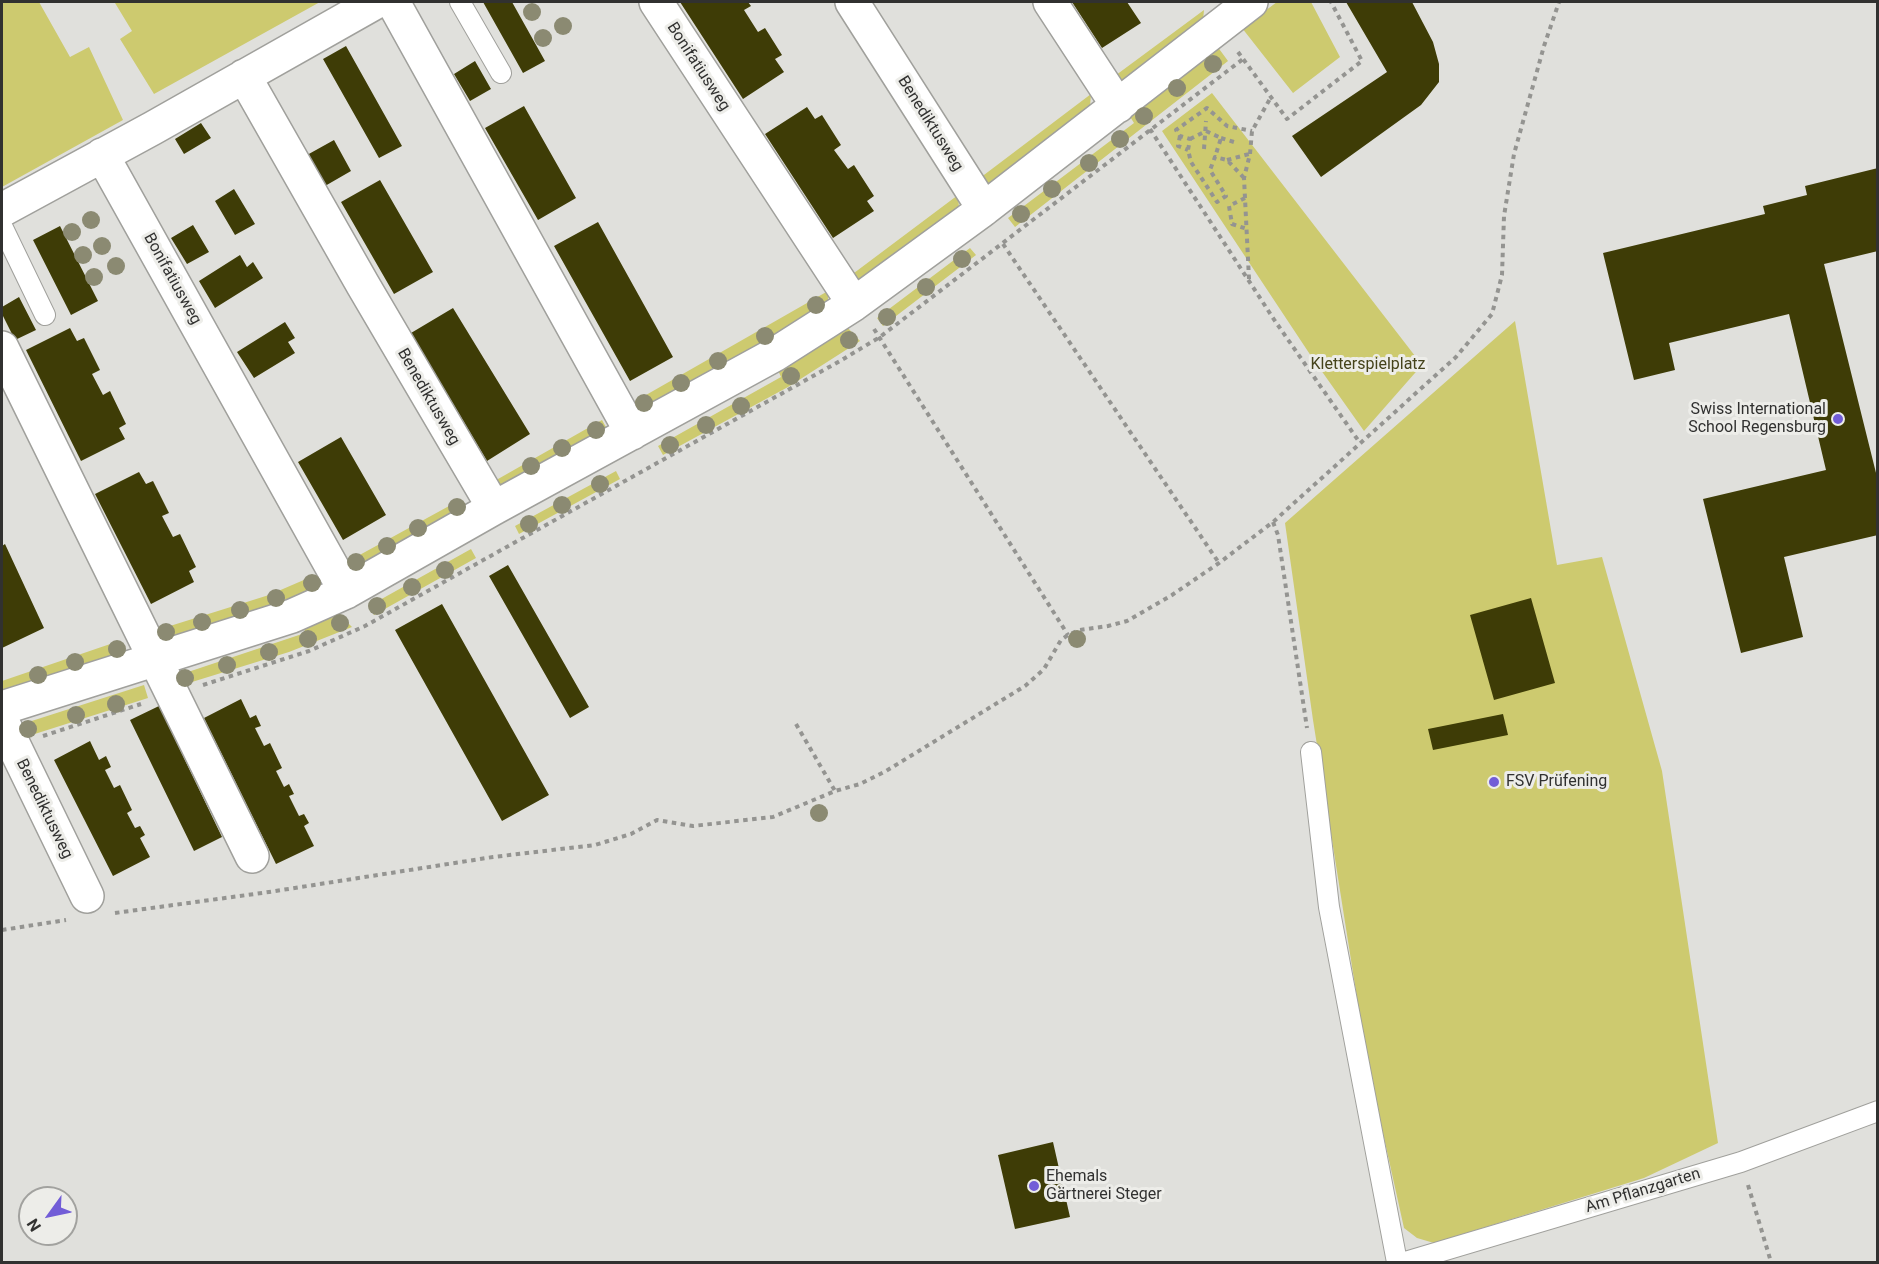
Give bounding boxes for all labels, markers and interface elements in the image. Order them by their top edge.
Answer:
street label: Bonifatiusweg [662,19,734,115]
street label: Benediktusweg [893,73,967,175]
street label: Bonifatiusweg [139,230,205,328]
street label: Benediktusweg [393,345,463,449]
park label: Kletterspielplatz [1310,355,1426,375]
place label: Swiss International School Regensburg [1688,400,1826,438]
marker: Swiss International School Regensburg [1831,412,1845,426]
street label: Benediktusweg [12,756,76,862]
place label: FSV Prüfening [1506,772,1607,792]
marker: FSV Prüfening [1487,775,1501,789]
street label: Am Pflanzgarten [1583,1164,1703,1218]
place label: Ehemals Gärtnerei Steger [1046,1167,1162,1205]
marker: Ehemals Gärtnerei Steger [1027,1179,1041,1193]
north arrow [18,1186,78,1246]
text: N [23,1215,45,1235]

